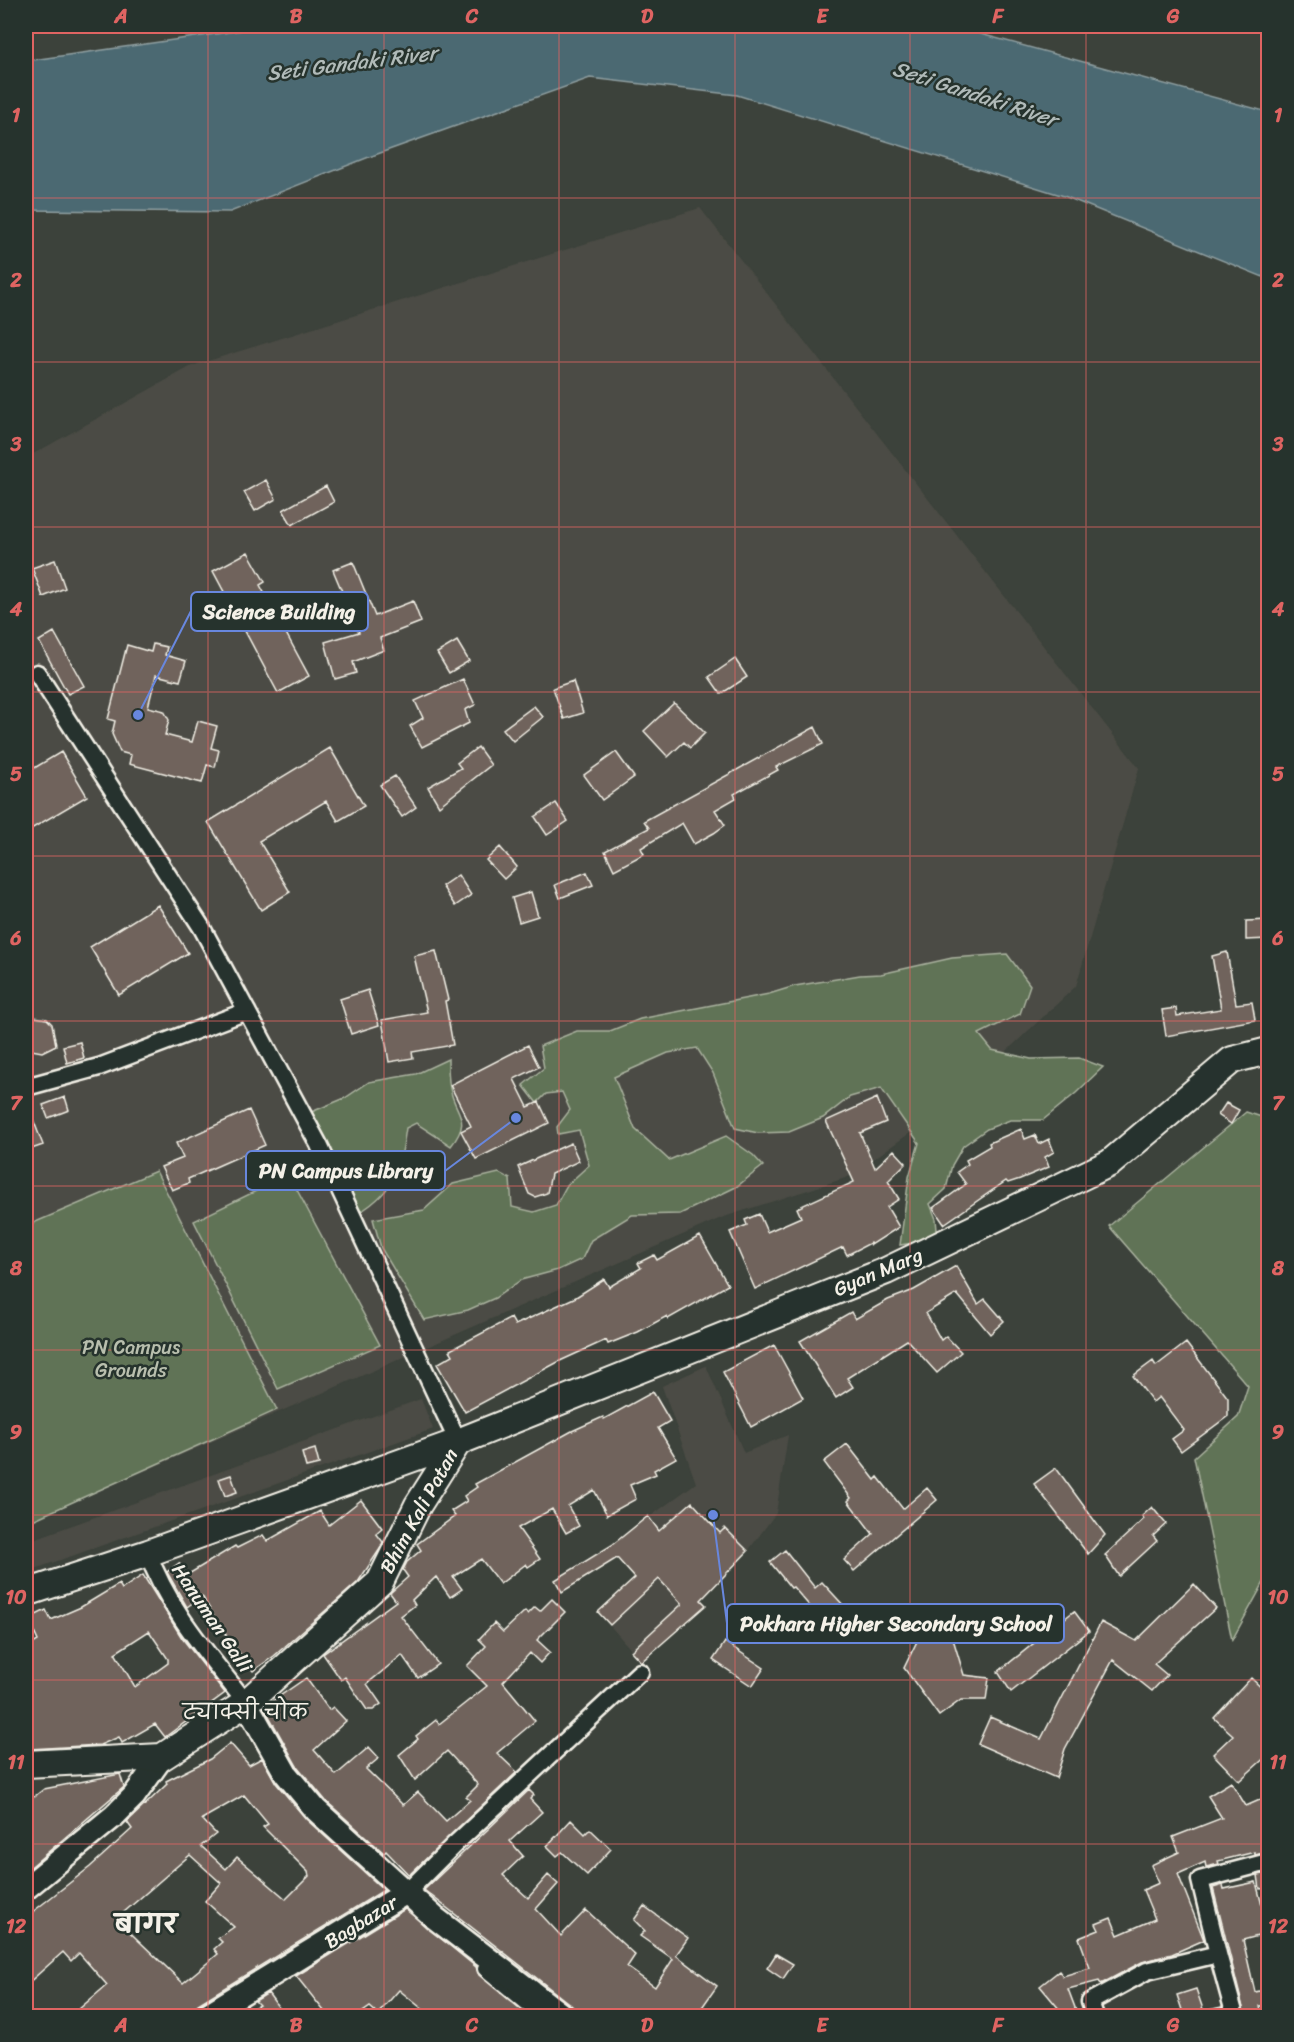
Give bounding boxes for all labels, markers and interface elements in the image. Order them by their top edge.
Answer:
text: A [113,0,128,34]
text: B [290,0,303,34]
text: C [465,0,479,34]
text: D [641,0,654,34]
text: E [816,0,829,34]
text: F [992,0,1005,34]
text: G [1166,0,1180,34]
water label: Seti Gandaki River [265,33,443,92]
water label: Seti Gandaki River [888,49,1065,140]
text: 1 [12,98,21,133]
text: 1 [1274,98,1283,133]
text: 2 [9,263,22,298]
text: 2 [1271,263,1284,298]
text: 3 [10,427,22,462]
text: 3 [1272,427,1284,462]
text: 4 [9,592,23,627]
callout: Science Building [191,592,368,631]
text: 4 [1271,592,1285,627]
text: Science Building [202,593,356,631]
text: 5 [10,757,22,792]
text: 5 [1272,757,1284,792]
text: 6 [9,921,22,956]
text: 6 [1271,921,1284,956]
text: 7 [10,1086,23,1121]
text: 7 [1272,1086,1285,1121]
callout: PN Campus Library [246,1151,445,1190]
text: PN Campus Library [259,1152,434,1190]
street label: Gyan Marg [828,1237,928,1307]
text: 8 [9,1251,23,1286]
text: 8 [1271,1251,1285,1286]
park label: PN Campus Grounds [82,1330,181,1388]
text: 9 [10,1415,22,1450]
text: 9 [1272,1415,1284,1450]
street label: Bhim Kali Patan [370,1442,468,1580]
street label: Hanuman Galli [162,1556,263,1681]
text: 10 [5,1580,27,1615]
text: 10 [1267,1580,1289,1615]
callout: Pokhara Higher Secondary School [727,1604,1064,1643]
text: Pokhara Higher Secondary School [740,1605,1053,1643]
district label: ट्याक्सी चोक [181,1693,309,1731]
text: 11 [7,1745,25,1780]
text: 11 [1269,1745,1287,1780]
street label: Bagbazar [317,1885,406,1958]
district label: बागर [113,1901,179,1947]
text: 12 [6,1909,27,1944]
text: 12 [1268,1909,1289,1944]
text: A [113,2008,128,2042]
text: B [290,2008,303,2042]
text: C [465,2008,479,2042]
text: D [641,2008,654,2042]
text: E [816,2008,829,2042]
text: F [992,2008,1005,2042]
text: G [1166,2008,1180,2042]

